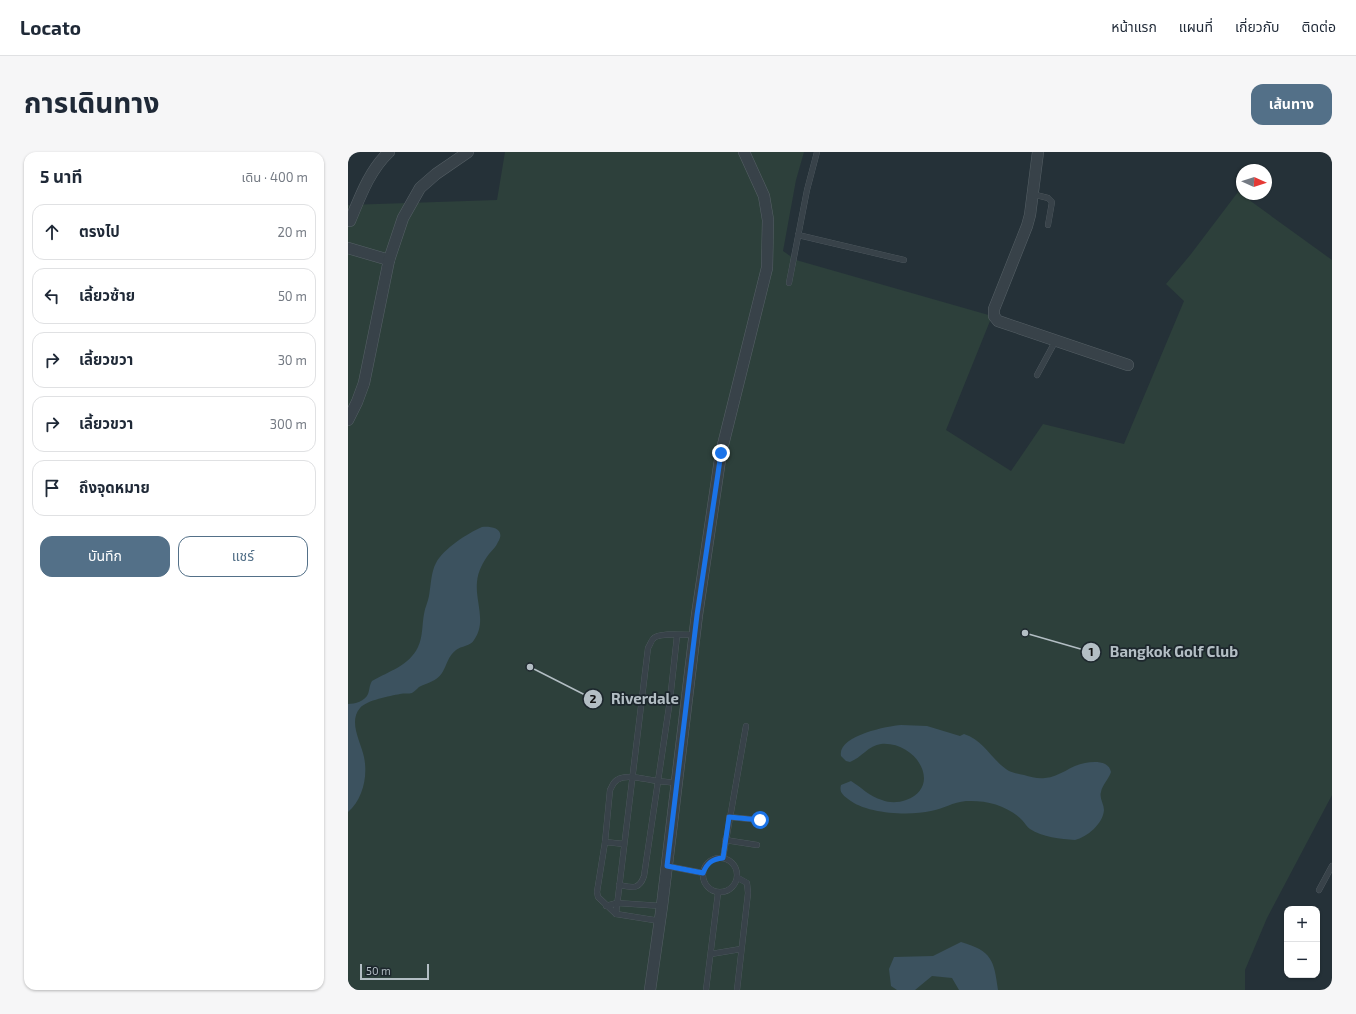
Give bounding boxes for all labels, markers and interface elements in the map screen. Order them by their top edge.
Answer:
text: Locato [20,16,81,39]
text: หน้าแรก [1111,18,1157,35]
text: แผนที่ [1179,18,1213,35]
text: เกี่ยวกับ [1235,18,1280,35]
text: ติดต่อ [1302,18,1336,35]
button: เส้นทาง [1251,84,1332,125]
text: การเดินทาง [24,85,159,119]
north arrow [1236,164,1272,200]
text: 5 นาที [40,166,82,186]
text: เดิน · 400 m [241,169,308,185]
icon: ahead [41,221,63,243]
text: ตรงไป [79,222,120,240]
text: 20 m [278,224,307,240]
icon: left [41,285,63,307]
text: เลี้ยวซ้าย [79,286,135,304]
text: 50 m [278,288,307,304]
icon: right [41,349,63,371]
text: เลี้ยวขวา [79,350,133,368]
text: 30 m [278,352,307,368]
icon: right [41,413,63,435]
text: เลี้ยวขวา [79,414,133,432]
text: 300 m [270,416,307,432]
route end [712,444,730,462]
icon: arrive [41,477,63,499]
text: ถึงจุดหมาย [79,478,150,496]
button: บันทึก [40,536,170,577]
button: แชร์ [178,536,308,577]
callout: Bangkok Golf Club [1081,638,1246,665]
text: Bangkok Golf Club [1110,642,1238,660]
text: 1 [1088,644,1094,658]
callout: Riverdale [583,685,687,712]
text: Riverdale [611,689,679,707]
text: 2 [590,691,597,705]
route start [751,811,769,829]
map controls [1284,906,1320,978]
button: + [1284,906,1320,942]
button: − [1284,942,1320,978]
scale bar [360,962,429,981]
text: 50 m [366,964,391,977]

